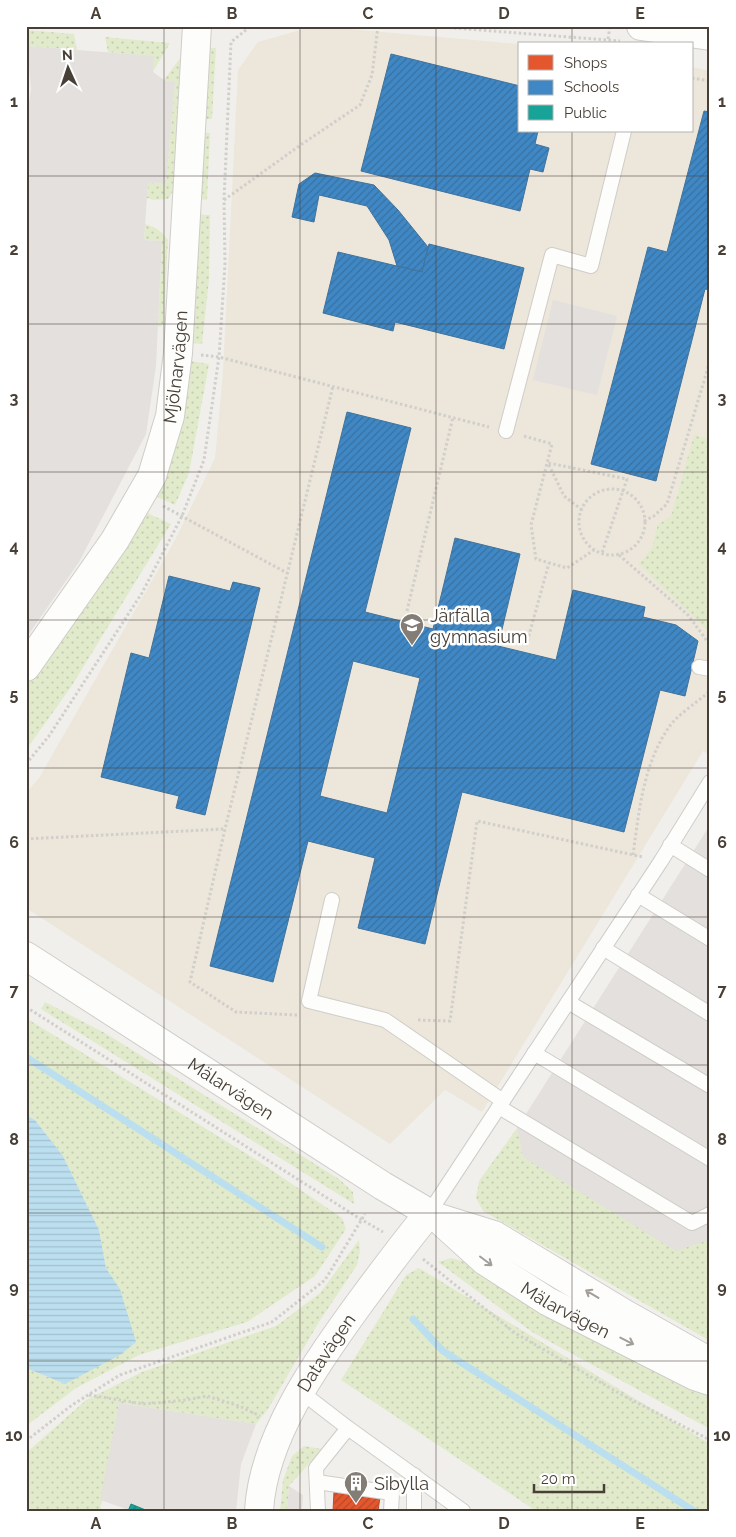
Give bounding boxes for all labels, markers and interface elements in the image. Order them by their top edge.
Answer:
text: A [91,4,102,23]
text: B [227,4,238,23]
text: C [363,4,374,23]
text: D [498,4,510,23]
text: E [635,4,645,23]
north arrow [42,42,92,92]
legend [518,42,694,132]
text: N [62,47,73,63]
text: Shops [564,54,607,72]
text: Schools [564,78,619,96]
text: 1 [10,92,18,111]
text: 1 [718,92,726,111]
text: Public [564,104,607,122]
text: 2 [9,240,19,259]
text: 2 [717,240,727,259]
street label: Mjölnarvägen [159,310,191,425]
text: 3 [10,389,19,408]
text: 3 [718,389,727,408]
text: 4 [9,537,19,556]
text: 4 [717,537,727,556]
place label: Järfälla gymnasium [430,605,528,647]
school or university icon: Järfälla gymnasium [399,612,425,646]
text: 5 [10,685,19,704]
text: 5 [718,685,727,704]
text: 6 [9,833,19,852]
text: 6 [717,833,727,852]
text: 7 [10,981,19,1000]
text: 7 [718,981,727,1000]
street label: Mälarvägen [184,1053,278,1124]
text: 8 [9,1130,19,1149]
text: 8 [717,1130,727,1149]
one-way arrow [479,1256,493,1266]
street label: Mälarvägen [517,1277,614,1342]
text: 9 [9,1278,19,1297]
text: 9 [717,1278,727,1297]
one-way arrow [585,1289,599,1299]
street label: Datavägen [292,1309,359,1395]
one-way arrow [619,1337,634,1346]
text: 10 [5,1426,23,1445]
text: 10 [713,1426,731,1445]
scale bar [534,1462,604,1494]
building icon: Sibylla [343,1470,369,1504]
text: 20 m [541,1470,576,1488]
place label: Sibylla [374,1473,429,1494]
text: A [91,1514,102,1533]
text: B [227,1514,238,1533]
text: C [363,1514,374,1533]
text: D [498,1514,510,1533]
text: E [635,1514,645,1533]

